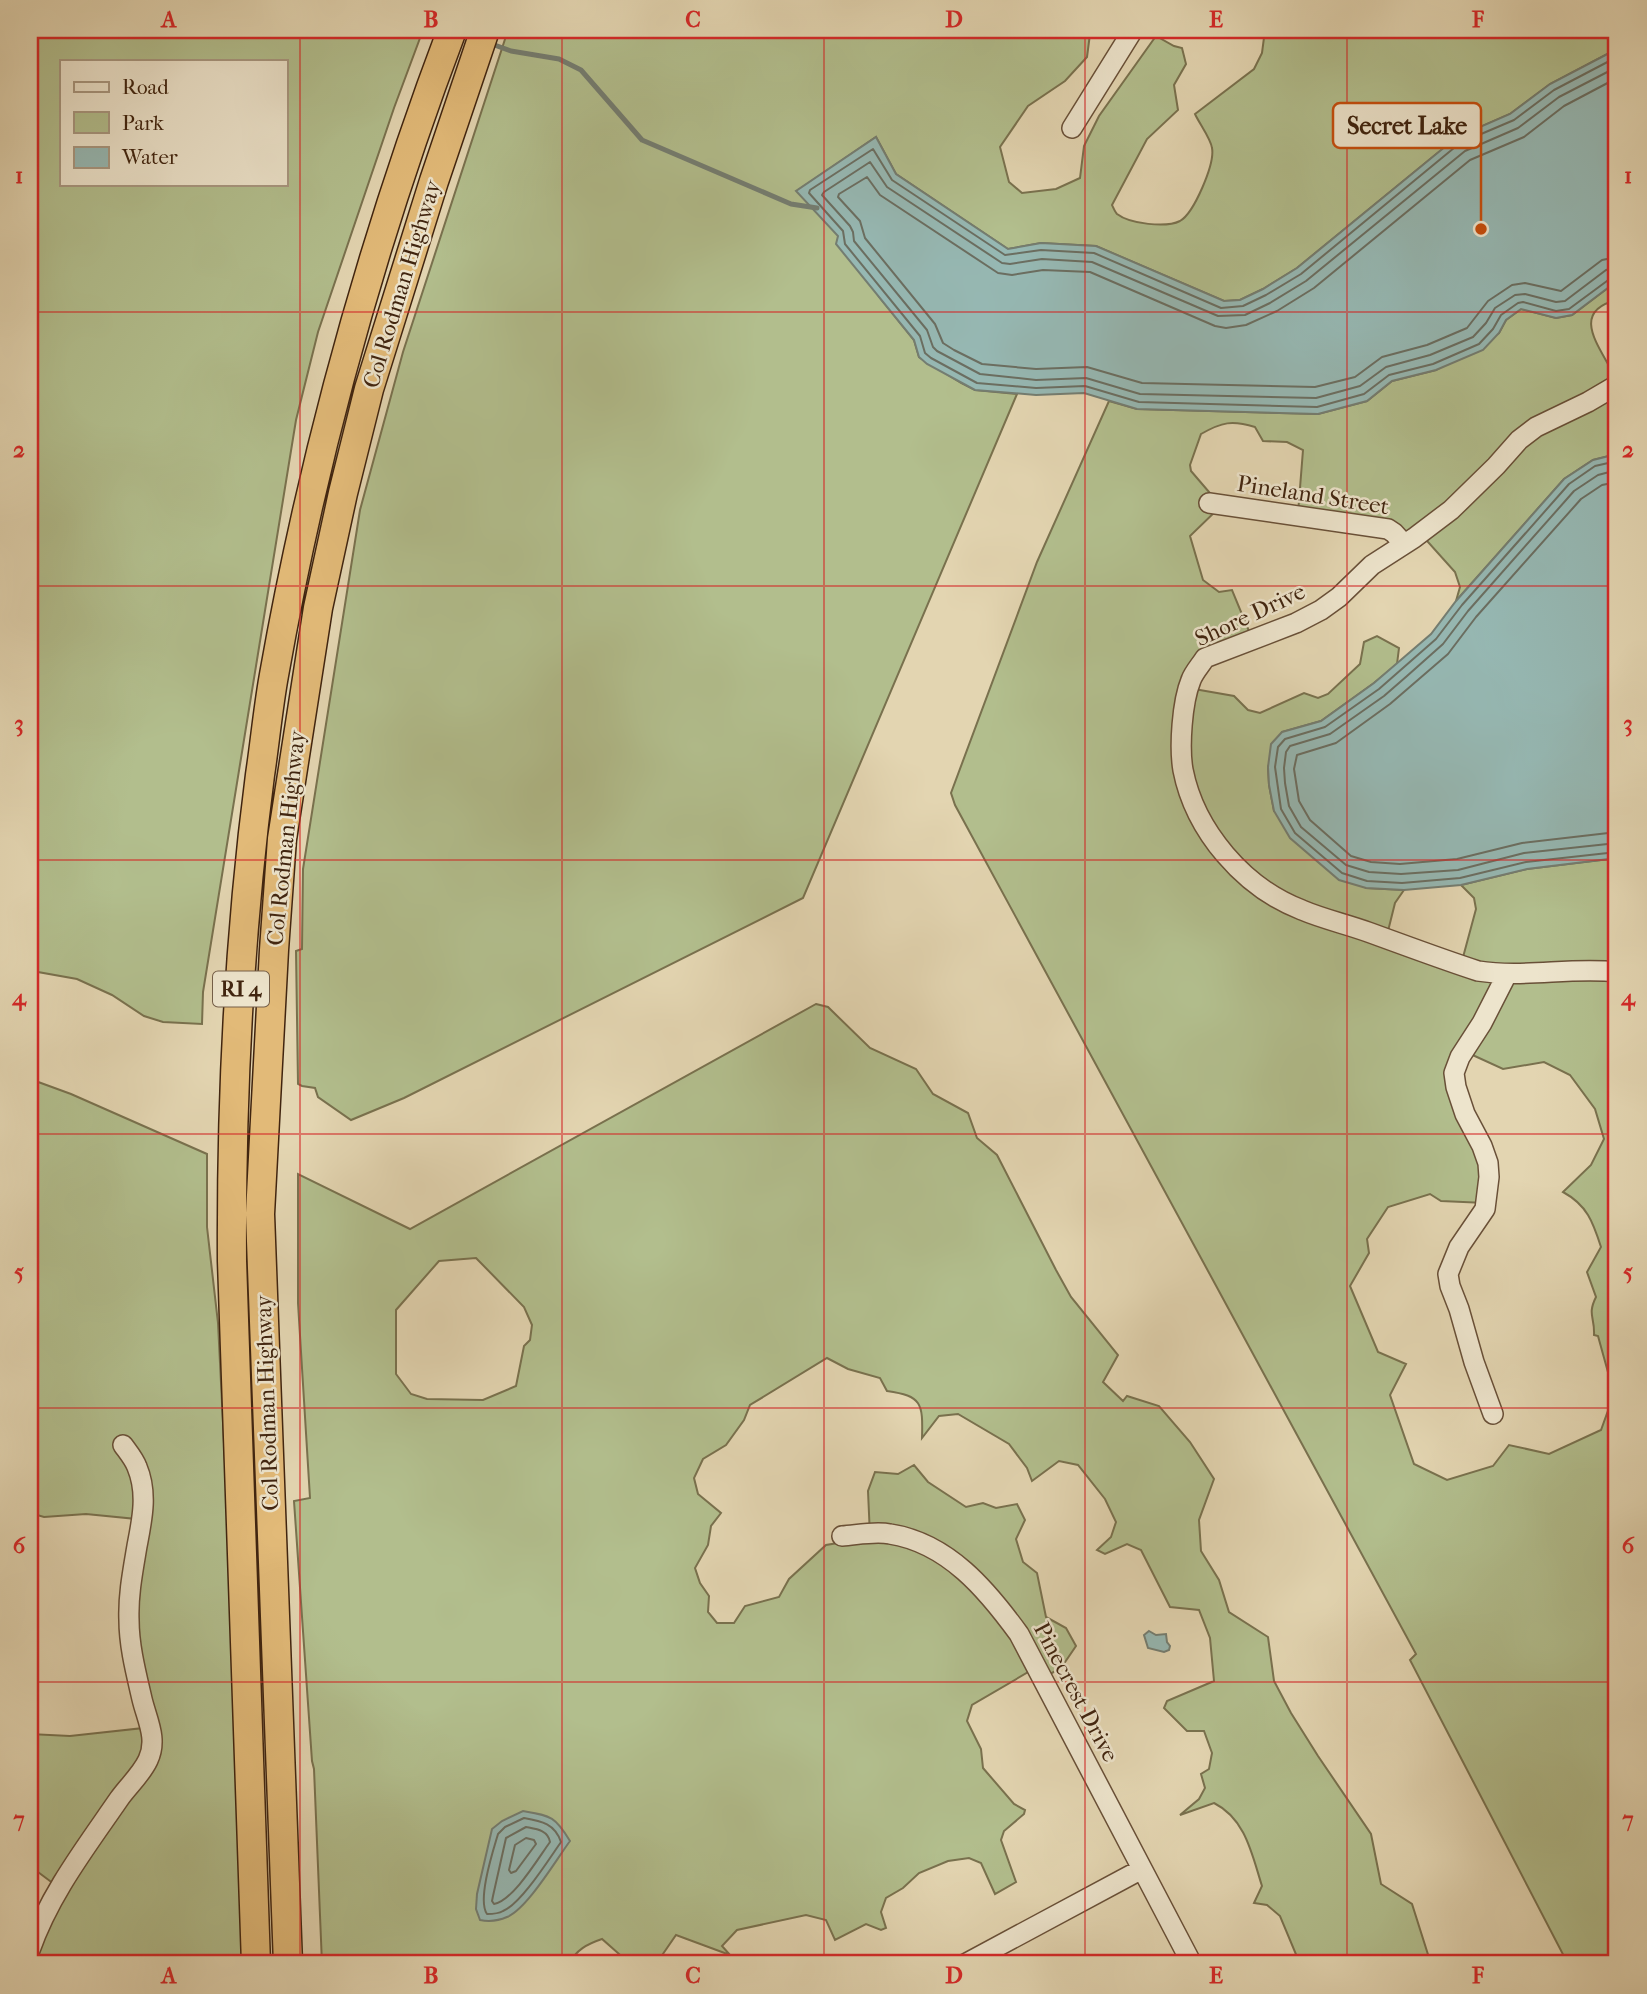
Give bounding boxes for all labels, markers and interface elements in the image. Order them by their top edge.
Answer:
text: A [160,6,178,33]
text: B [424,6,439,33]
text: C [685,6,701,33]
text: D [945,6,963,33]
text: E [1209,6,1223,33]
text: F [1471,6,1485,33]
legend [60,60,287,186]
text: Road [122,75,169,99]
callout: Secret Lake [1333,103,1481,148]
text: Park [122,111,164,135]
text: Secret Lake [1347,112,1467,140]
text: Water [121,145,178,169]
text: 1 [15,162,23,189]
text: 1 [1624,162,1632,189]
street label: Col Rodman Highway [358,176,447,391]
text: 2 [13,436,25,463]
text: 2 [1622,436,1634,463]
street label: Pineland Street [1235,470,1391,520]
street label: Shore Drive [1191,578,1309,652]
text: 3 [14,710,24,737]
text: 3 [1623,710,1633,737]
street label: Col Rodman Highway [261,728,311,947]
road number: RI 4 [213,972,269,1006]
text: 4 [11,984,27,1011]
text: 4 [1620,984,1636,1011]
text: 5 [14,1258,24,1285]
text: 5 [1623,1258,1633,1285]
street label: Col Rodman Highway [250,1294,284,1511]
text: 6 [13,1532,26,1559]
text: 6 [1622,1532,1635,1559]
street label: Pinecrest Drive [1028,1618,1124,1766]
text: 7 [12,1806,25,1833]
text: 7 [1621,1806,1634,1833]
text: A [160,1962,178,1989]
text: B [424,1962,439,1989]
text: C [685,1962,701,1989]
text: D [945,1962,963,1989]
text: E [1209,1962,1223,1989]
text: F [1471,1962,1485,1989]

